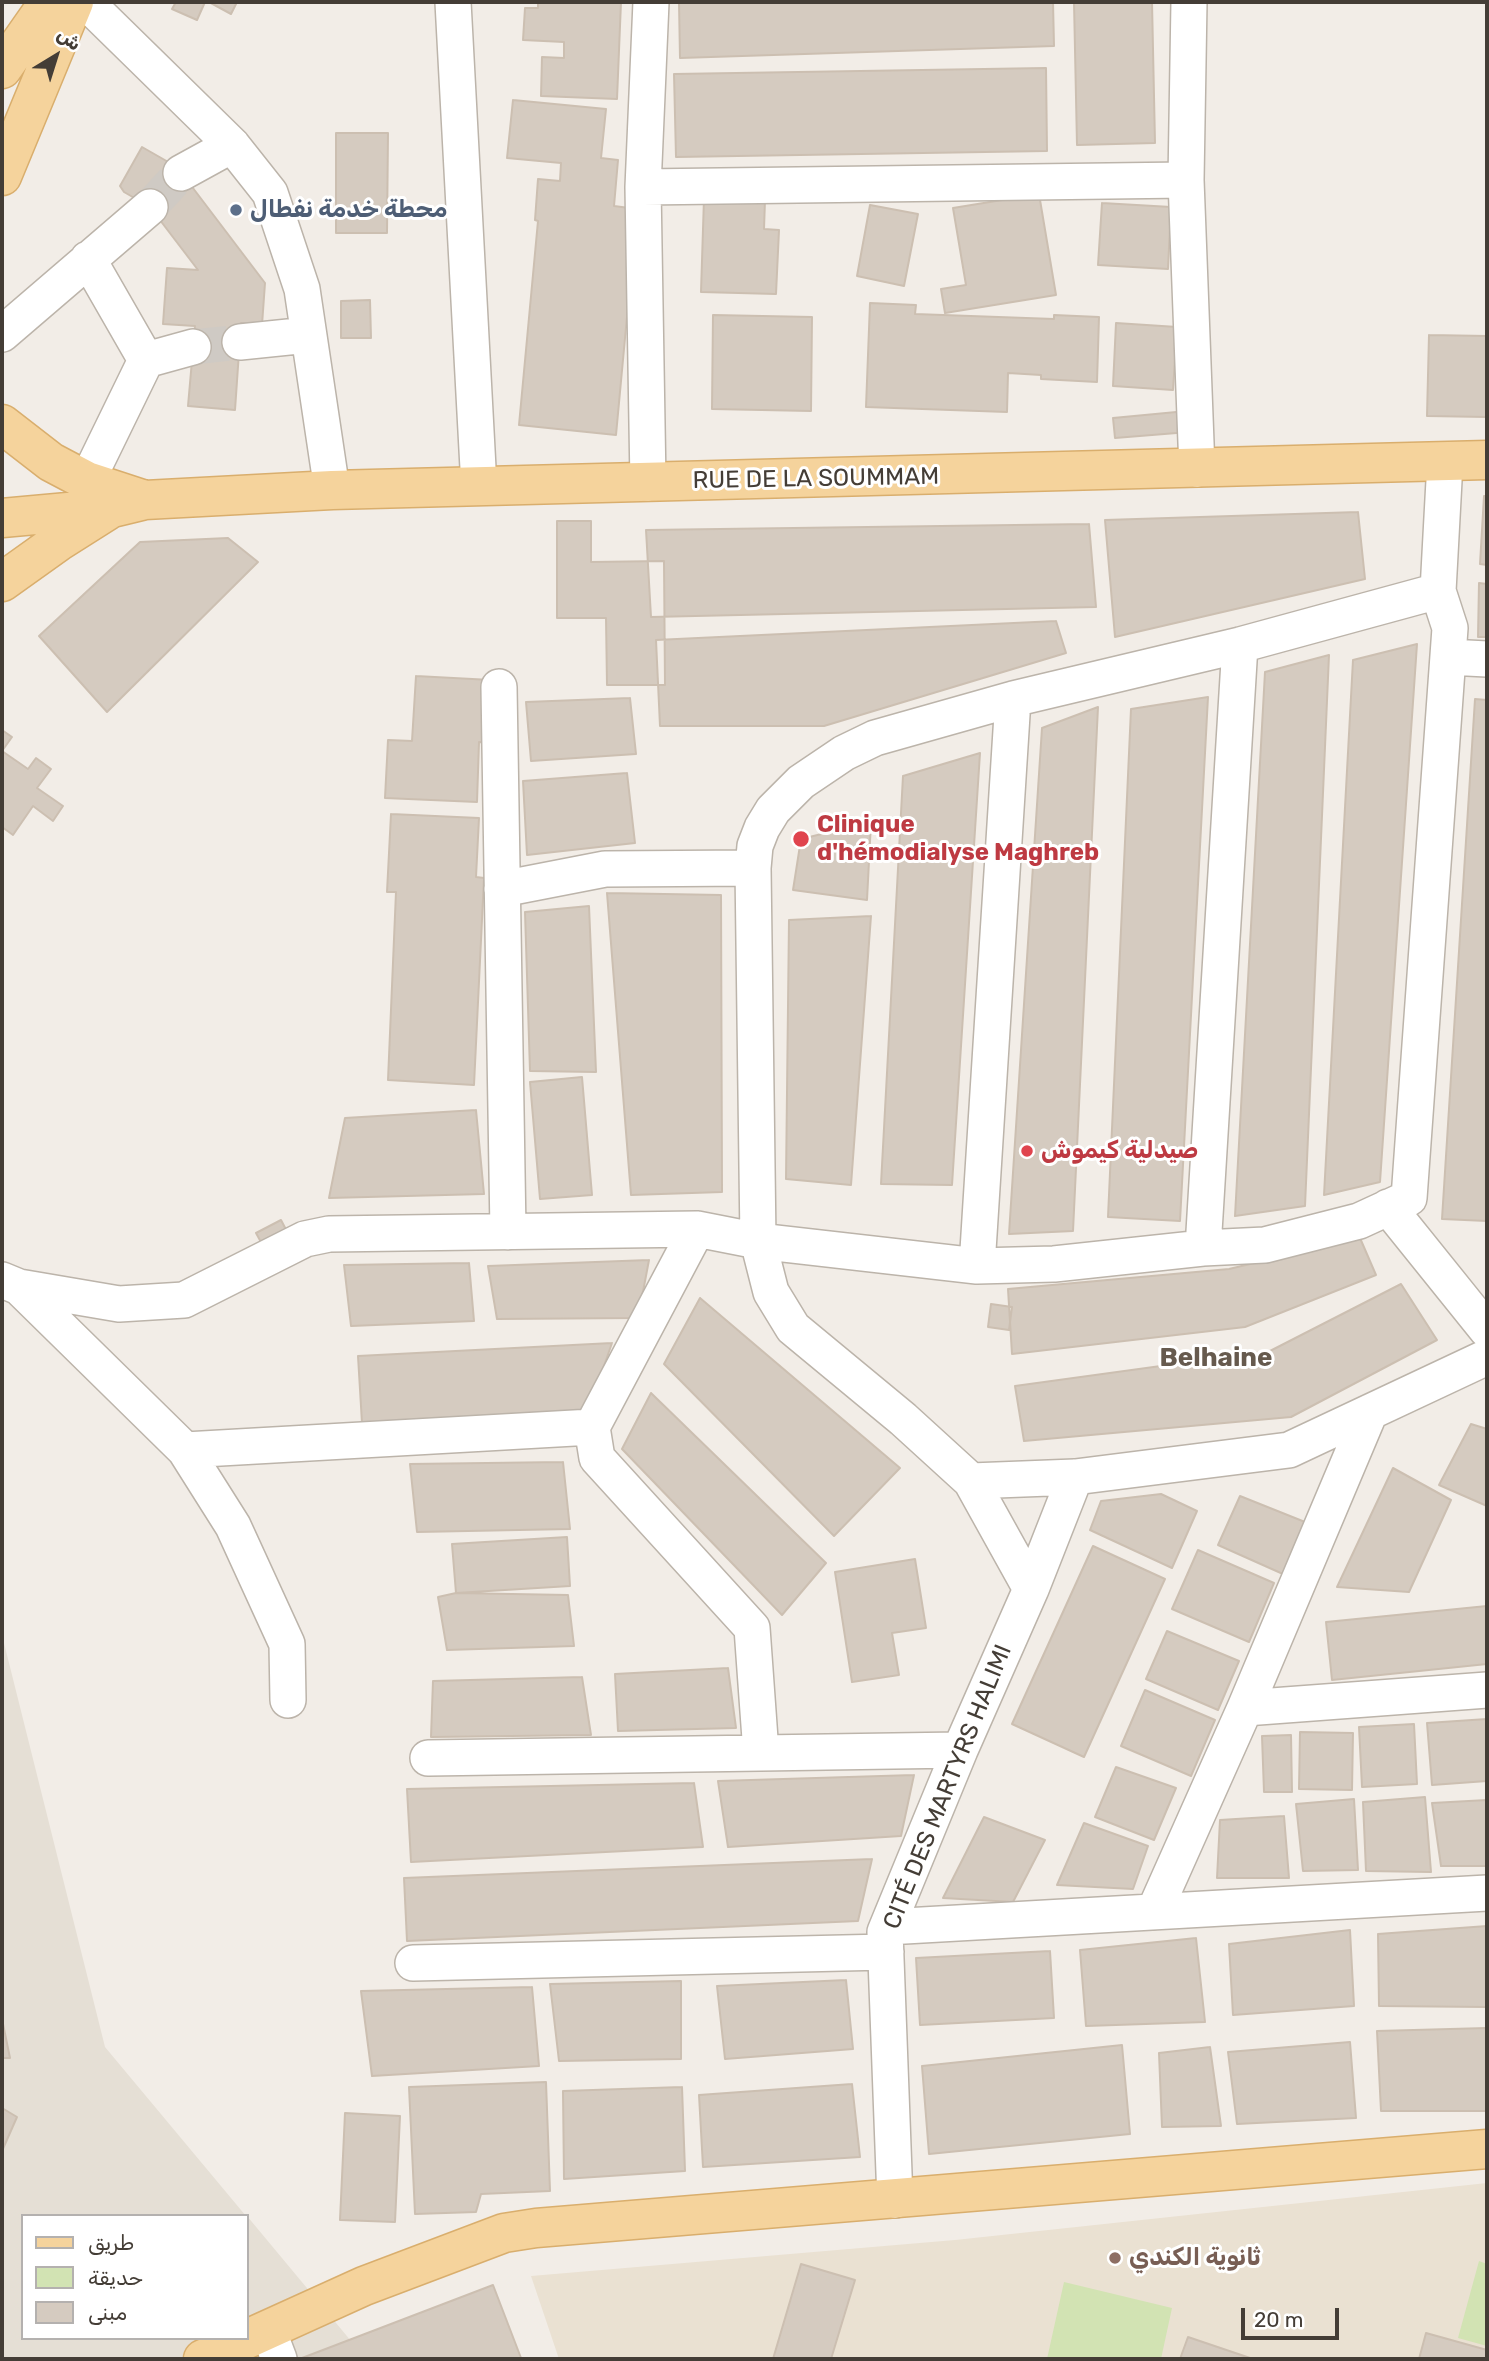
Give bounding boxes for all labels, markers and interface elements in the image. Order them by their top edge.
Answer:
north arrow [21,21,91,91]
text: ش [53,23,86,56]
place label: محطة خدمة نفطال [250,196,447,224]
marker: محطة خدمة نفطال [228,202,244,218]
street label: RUE DE LA SOUMMAM [692,462,940,496]
place label: Clinique d'hémodialyse Maghreb [817,811,1099,867]
marker: Clinique d'hémodialyse Maghreb [791,829,811,849]
place label: صيدلية كيموش [1041,1137,1198,1165]
marker: صيدلية كيموش [1019,1143,1035,1159]
district label: Belhaine [1159,1342,1273,1374]
street label: CITÉ DES MARTYRS HALIMI [878,1641,1018,1933]
legend [21,2214,248,2340]
text: طريق [88,2230,134,2255]
place label: ثانوية الكندي [1129,2244,1261,2272]
marker: ثانوية الكندي [1107,2250,1123,2266]
text: حديقة [88,2265,143,2290]
scale bar [1244,2294,1342,2338]
text: مبنى [88,2300,127,2325]
text: 20 m [1254,2307,1303,2332]

